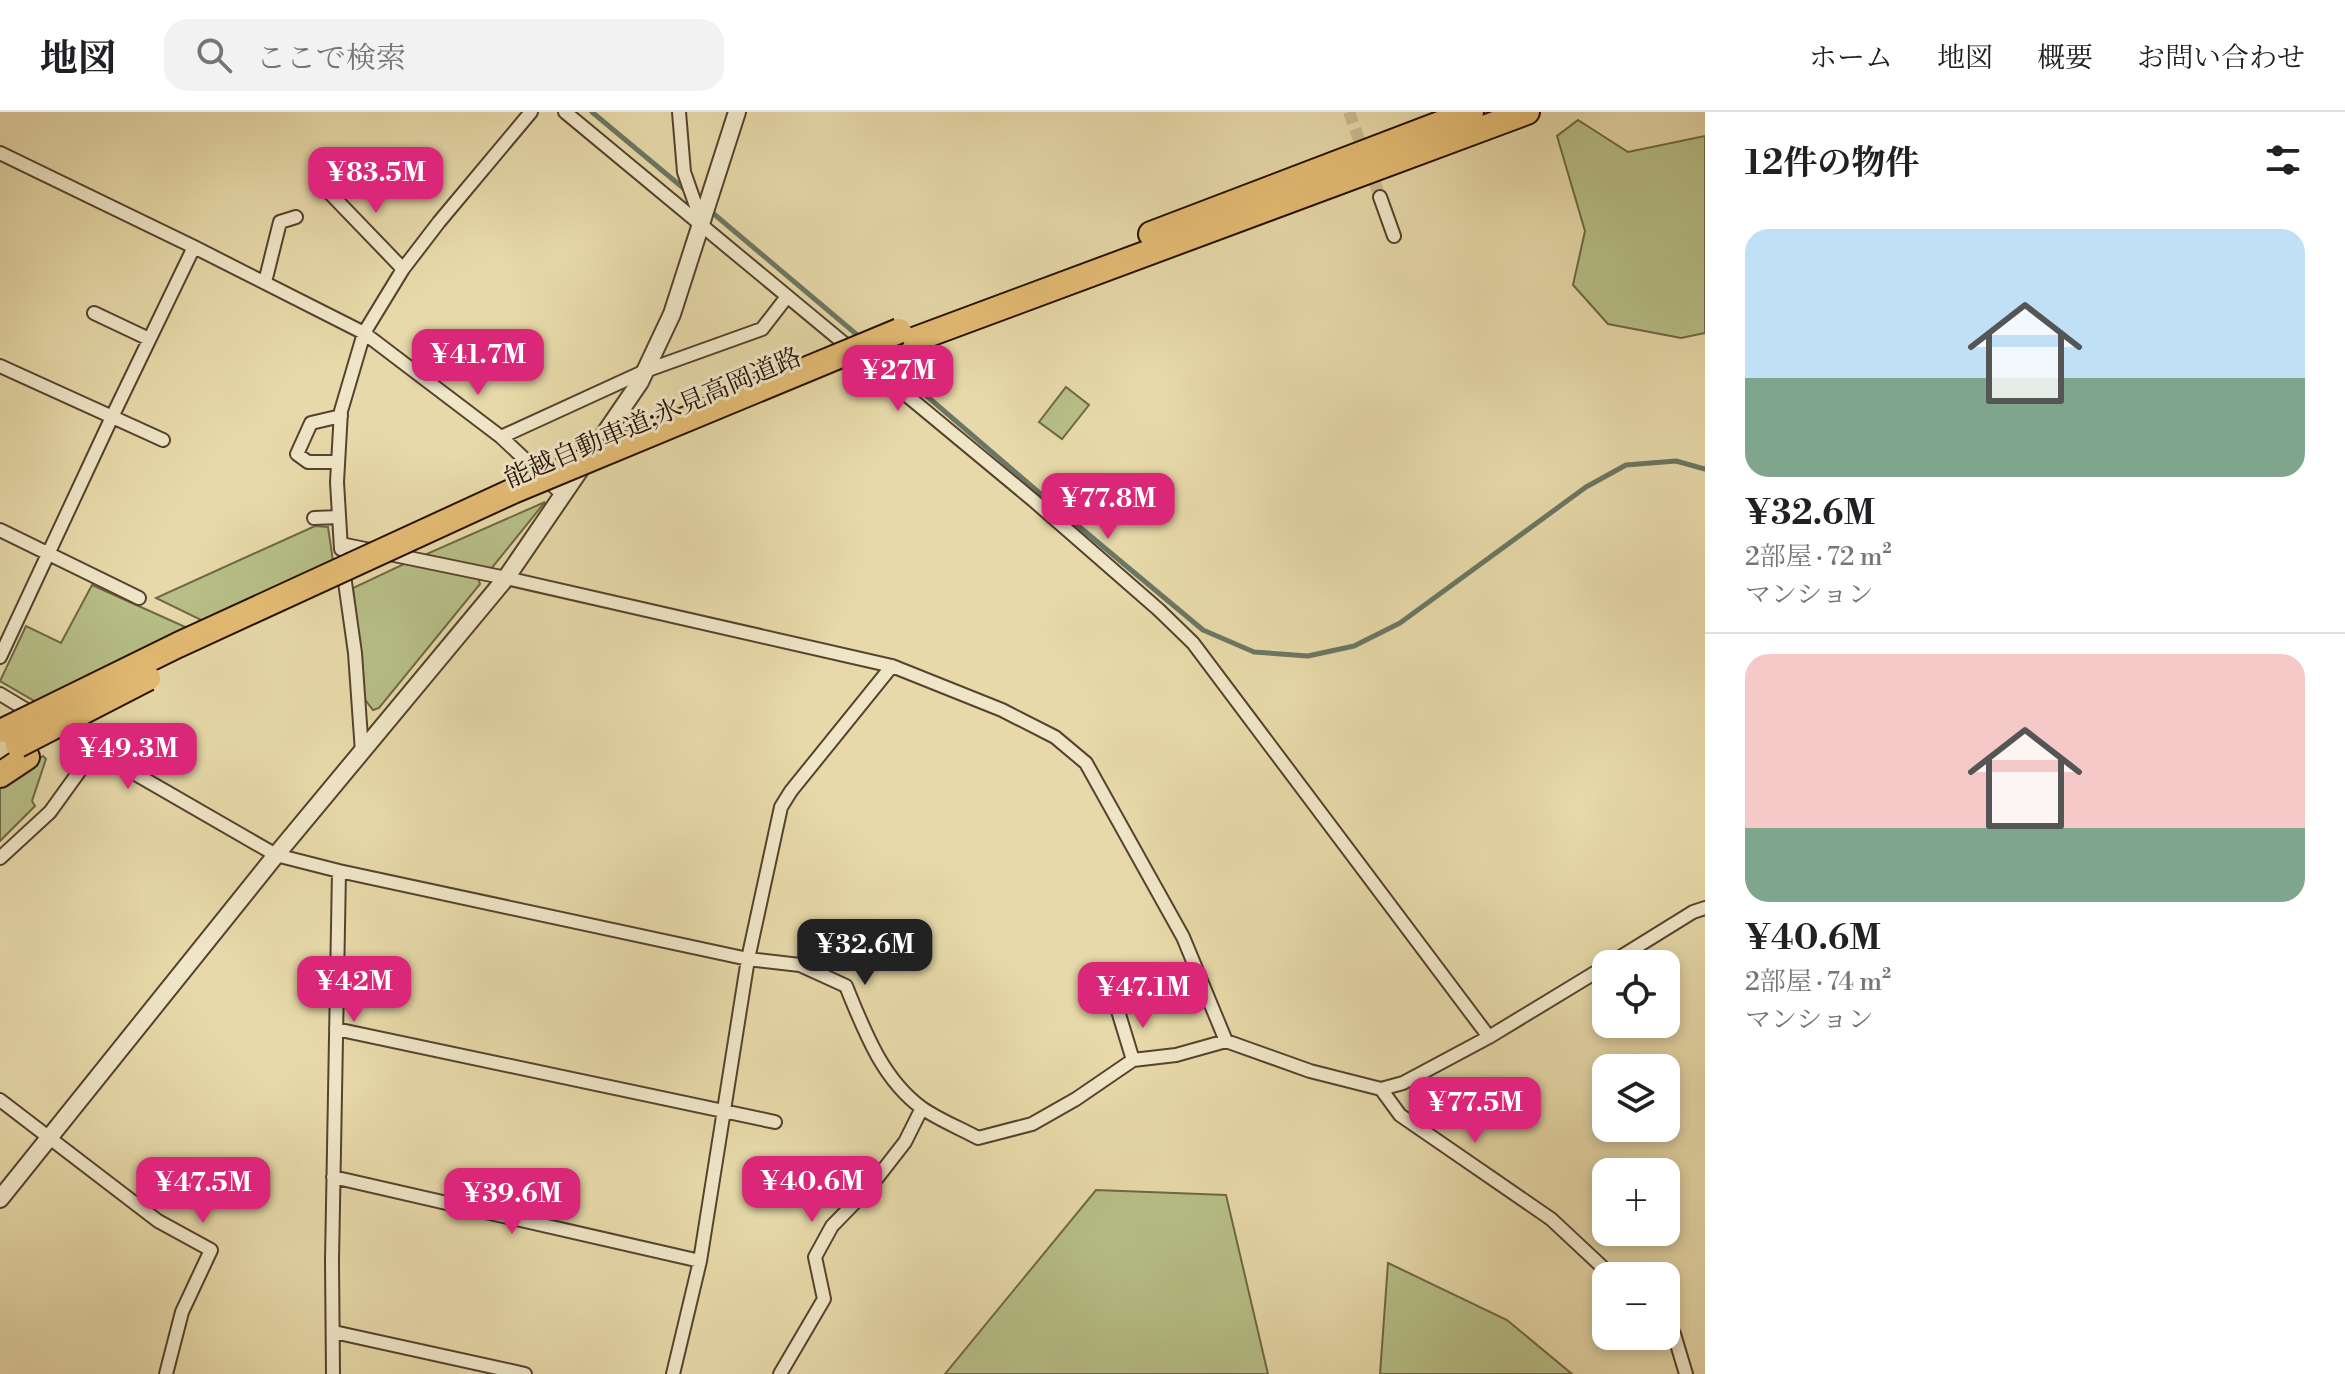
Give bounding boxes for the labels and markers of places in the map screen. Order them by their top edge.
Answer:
pin: ¥83.5M [311,147,441,215]
pin: ¥41.7M [413,329,543,397]
pin: ¥27M [851,345,945,413]
pin: ¥77.8M [1043,473,1173,541]
pin: ¥49.3M [63,723,193,791]
pin: ¥32.6M [800,919,930,987]
pin: ¥42M [307,956,401,1024]
pin: ¥47.1M [1078,962,1208,1030]
pin: ¥77.5M [1410,1077,1540,1145]
pin: ¥40.6M [747,1156,877,1224]
pin: ¥47.5M [138,1157,268,1225]
pin: ¥39.6M [447,1168,577,1236]

